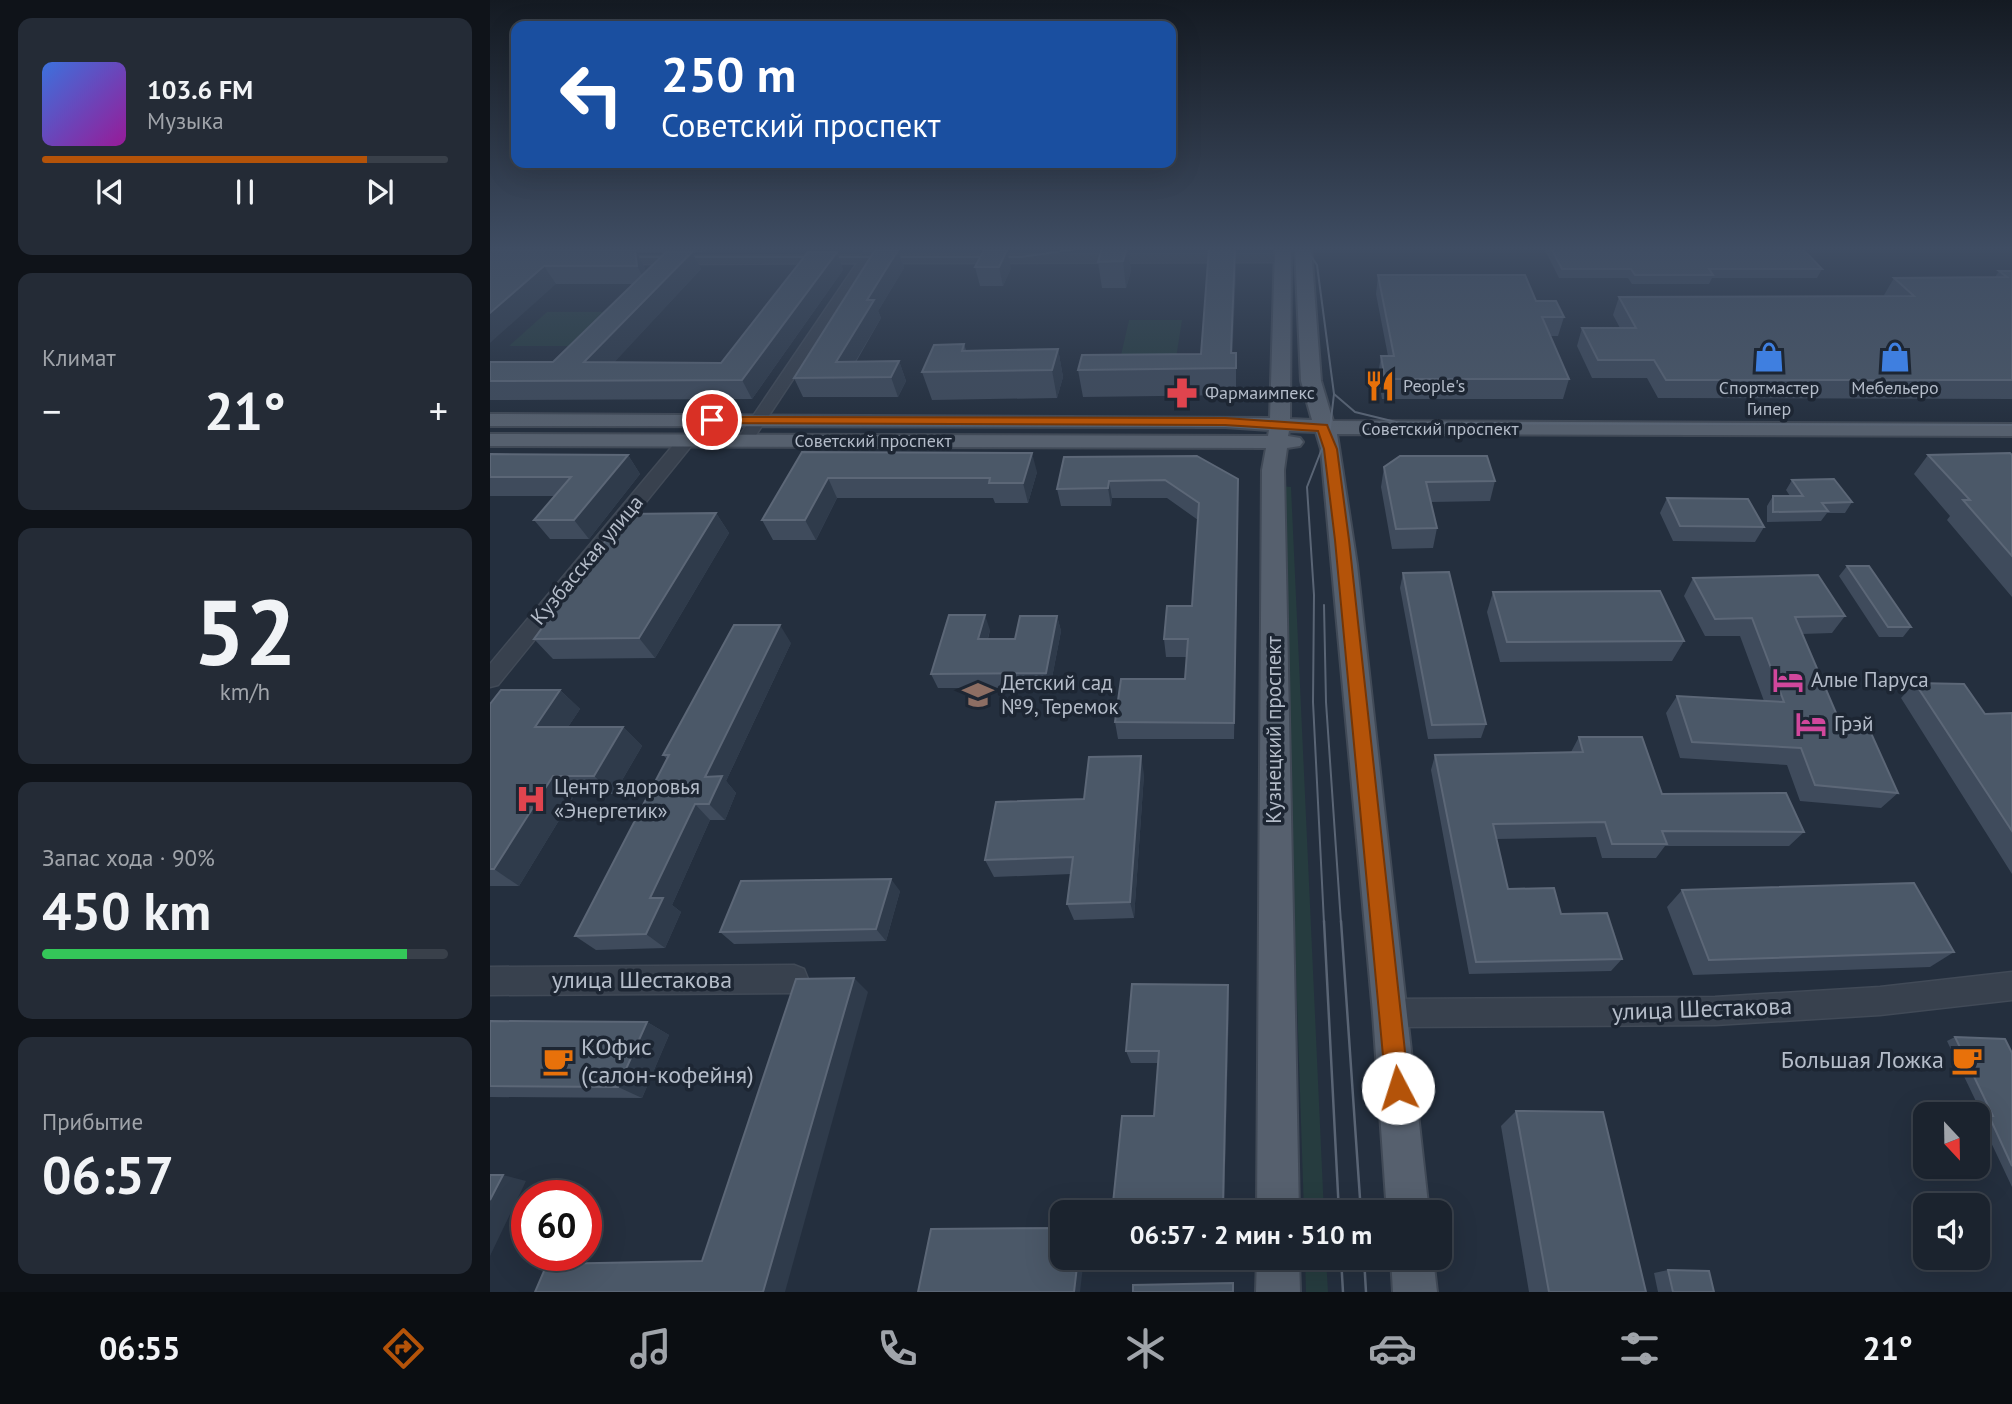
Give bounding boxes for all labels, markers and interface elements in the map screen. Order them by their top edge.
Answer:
text: 250 m [661,42,796,106]
icon: left [546,49,637,140]
text: 103.6 FM [147,73,253,106]
text: Советский проспект [661,104,940,146]
text: Музыка [147,106,224,135]
icon: previous [91,173,129,211]
icon: pause [226,173,264,211]
icon: next [361,173,399,211]
shop icon: Спортмастер Гипер [1752,340,1786,374]
shop icon: Мебельеро [1878,340,1912,374]
text: Климат [42,343,116,372]
restaurant icon: People's [1363,369,1397,403]
place label: People's [1403,374,1465,397]
pharmacy icon: Фармаимпекс [1165,376,1199,410]
place label: Спортмастер Гипер [1719,376,1819,420]
place label: Мебельеро [1851,376,1939,399]
text: 21° [204,377,286,444]
place label: Фармаимпекс [1205,381,1315,404]
text: − [42,386,61,435]
text: + [429,386,448,435]
pin [682,390,742,450]
icon: arrive [693,401,731,439]
street label: Советский проспект [1361,417,1519,440]
street label: Советский проспект [794,429,952,452]
street label: Кузбасская улица [524,489,649,630]
text: 52 [193,572,297,690]
street label: Кузнецкий проспект [1260,636,1287,824]
hotel icon: Алые Паруса [1771,663,1805,697]
place label: Алые Паруса [1811,666,1929,693]
place label: Детский сад №9, Теремок [1001,669,1118,720]
text: km/h [220,677,270,706]
school or university icon: Детский сад №9, Теремок [961,678,995,712]
hotel icon: Грэй [1794,707,1828,741]
place label: Грэй [1834,710,1874,737]
place label: Центр здоровья «Энергетик» [554,773,700,824]
hospital icon: Центр здоровья «Энергетик» [514,782,548,816]
text: Запас хода · 90% [42,843,215,872]
text: 450 km [42,877,211,944]
street label: улица Шестакова [552,964,732,995]
street label: улица Шестакова [1611,990,1793,1027]
place label: КОфис (салон-кофейня) [581,1031,754,1090]
cafe icon: Большая Ложка [1950,1043,1984,1077]
cafe icon: КОфис (салон-кофейня) [541,1044,575,1078]
place label: Большая Ложка [1781,1044,1944,1075]
position arrow [1361,1051,1435,1125]
north arrow [1913,1102,1990,1180]
map controls [1913,1102,1990,1270]
text: Прибытие [42,1107,143,1136]
text: 06:57 [42,1141,174,1208]
speed limit sign: 60 [511,1180,602,1271]
button: sound [1913,1193,1990,1270]
text: 06:57 · 2 мин · 510 m [1130,1218,1372,1251]
icon: directions [379,1324,428,1373]
icon: music [626,1324,675,1373]
icon: phone [873,1324,922,1373]
icon: climate [1121,1324,1170,1373]
icon: car [1368,1324,1417,1373]
icon: filters [1615,1324,1664,1373]
text: 06:55 [99,1327,180,1369]
text: 21° [1863,1327,1913,1369]

